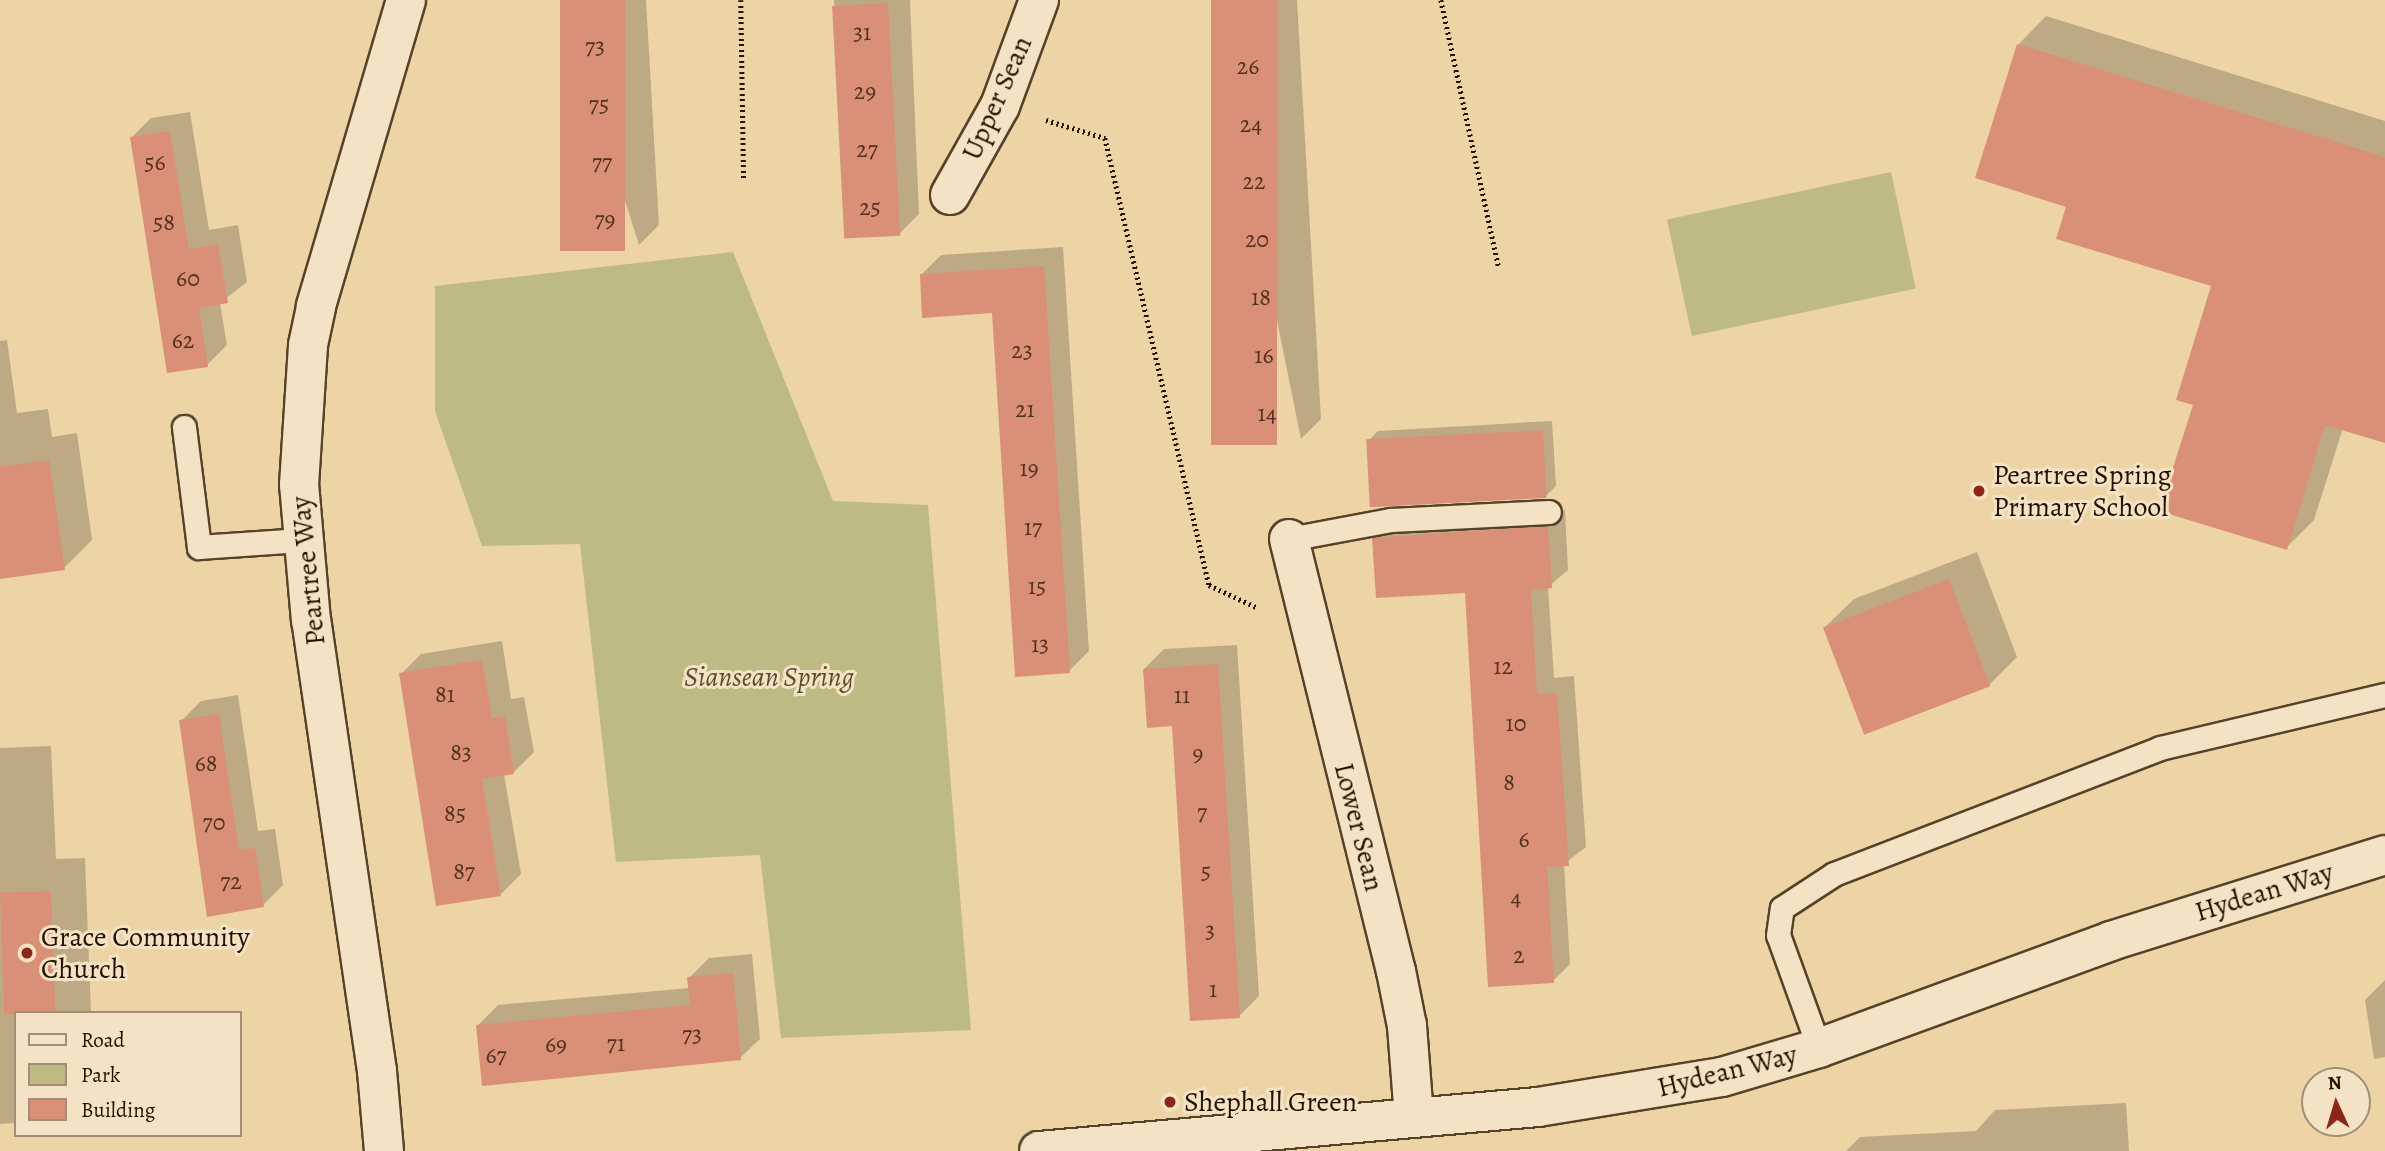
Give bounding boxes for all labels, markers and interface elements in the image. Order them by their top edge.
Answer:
house number: 31 [853,19,871,47]
street label: Upper Sean [955,31,1039,165]
house number: 73 [585,33,605,61]
house number: 26 [1237,53,1259,81]
house number: 29 [854,78,876,106]
house number: 75 [589,91,609,119]
house number: 24 [1240,111,1262,139]
house number: 27 [856,136,878,164]
house number: 56 [144,149,166,177]
house number: 77 [592,149,612,177]
house number: 22 [1243,168,1265,196]
house number: 25 [859,194,881,222]
house number: 79 [595,206,615,234]
house number: 58 [153,209,175,237]
house number: 20 [1245,226,1269,254]
house number: 60 [176,265,200,293]
house number: 18 [1251,284,1271,312]
house number: 62 [172,327,194,355]
house number: 23 [1011,337,1033,365]
house number: 16 [1254,342,1274,370]
house number: 21 [1015,396,1035,424]
house number: 14 [1257,400,1277,428]
house number: 19 [1019,455,1039,483]
place label: Peartree Spring Primary School [1993,458,2171,524]
marker: Peartree Spring Primary School [1971,483,1987,499]
street label: Peartree Way [283,495,333,647]
house number: 17 [1024,514,1042,542]
house number: 15 [1028,573,1046,601]
house number: 13 [1031,631,1049,659]
house number: 12 [1493,653,1513,681]
park label: Siansean Spring [684,660,854,694]
house number: 81 [435,681,455,709]
house number: 11 [1174,682,1190,710]
house number: 10 [1506,710,1526,738]
house number: 83 [450,739,472,767]
house number: 9 [1193,740,1203,768]
house number: 68 [195,750,217,778]
street label: Lower Sean [1327,759,1391,895]
house number: 8 [1503,769,1515,797]
house number: 7 [1197,799,1207,827]
house number: 85 [444,800,466,828]
house number: 70 [203,809,225,837]
house number: 6 [1518,826,1530,854]
street label: Hydean Way [2191,855,2337,929]
house number: 87 [453,858,475,886]
house number: 5 [1201,858,1211,886]
house number: 72 [220,868,242,896]
house number: 4 [1511,884,1521,912]
house number: 3 [1205,917,1215,945]
place label: Grace Community Church [41,920,250,986]
house number: 2 [1513,942,1525,970]
marker: Grace Community Church [19,945,35,961]
house number: 1 [1209,976,1217,1004]
legend [14,1011,242,1137]
house number: 73 [682,1021,702,1049]
text: Road [81,1026,125,1054]
house number: 71 [607,1030,625,1058]
house number: 69 [545,1031,567,1059]
street label: Hydean Way [1654,1037,1800,1105]
house number: 67 [485,1042,507,1070]
text: Park [81,1061,120,1089]
north arrow [2301,1067,2371,1137]
text: N [2327,1070,2342,1096]
place label: Shephall Green [1184,1085,1357,1119]
marker: Shephall Green [1162,1094,1178,1110]
text: Building [81,1096,155,1124]

